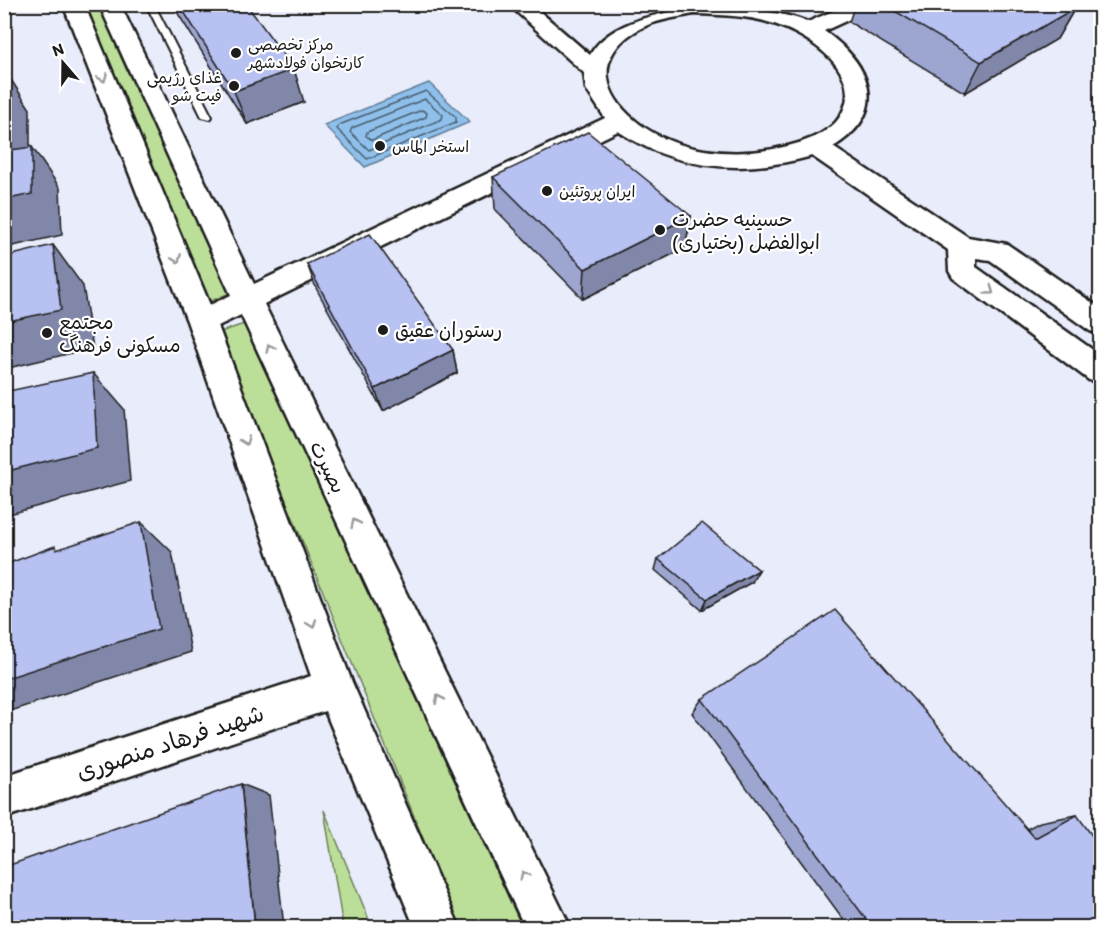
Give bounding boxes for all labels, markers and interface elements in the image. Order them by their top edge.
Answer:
north arrow [33,33,93,93]
place label: مرکز تخصصی کارتخوان فولادشهر [246,35,364,73]
text: N [50,39,66,60]
marker: مرکز تخصصی کارتخوان فولادشهر [229,46,243,60]
place label: غذای رژیمی فیت شو [147,68,222,106]
one-way arrow [96,72,108,83]
marker: غذای رژیمی فیت شو [227,79,241,93]
place label: استخر الماس [392,137,469,156]
marker: استخر الماس [373,139,387,153]
place label: ایران پروتئین [559,182,635,202]
marker: ایران پروتئین [540,184,554,198]
place label: حسینیه حضرت ابوالفضل (بختیاری) [672,207,820,254]
marker: حسینیه حضرت ابوالفضل (بختیاری) [653,223,667,237]
one-way arrow [169,253,182,263]
one-way arrow [983,283,994,294]
place label: مجتمع مسکونی فرهنگ [59,310,181,358]
place label: رستوران عقیق [395,318,502,344]
marker: رستوران عقیق [376,323,390,337]
marker: مجتمع مسکونی فرهنگ [40,326,54,340]
one-way arrow [266,343,278,354]
one-way arrow [238,435,251,446]
street label: بصیرت [305,437,351,497]
one-way arrow [350,519,362,530]
one-way arrow [305,618,317,629]
one-way arrow [435,694,447,705]
street label: شهید فرهاد منصوری [73,698,268,787]
one-way arrow [519,870,531,881]

